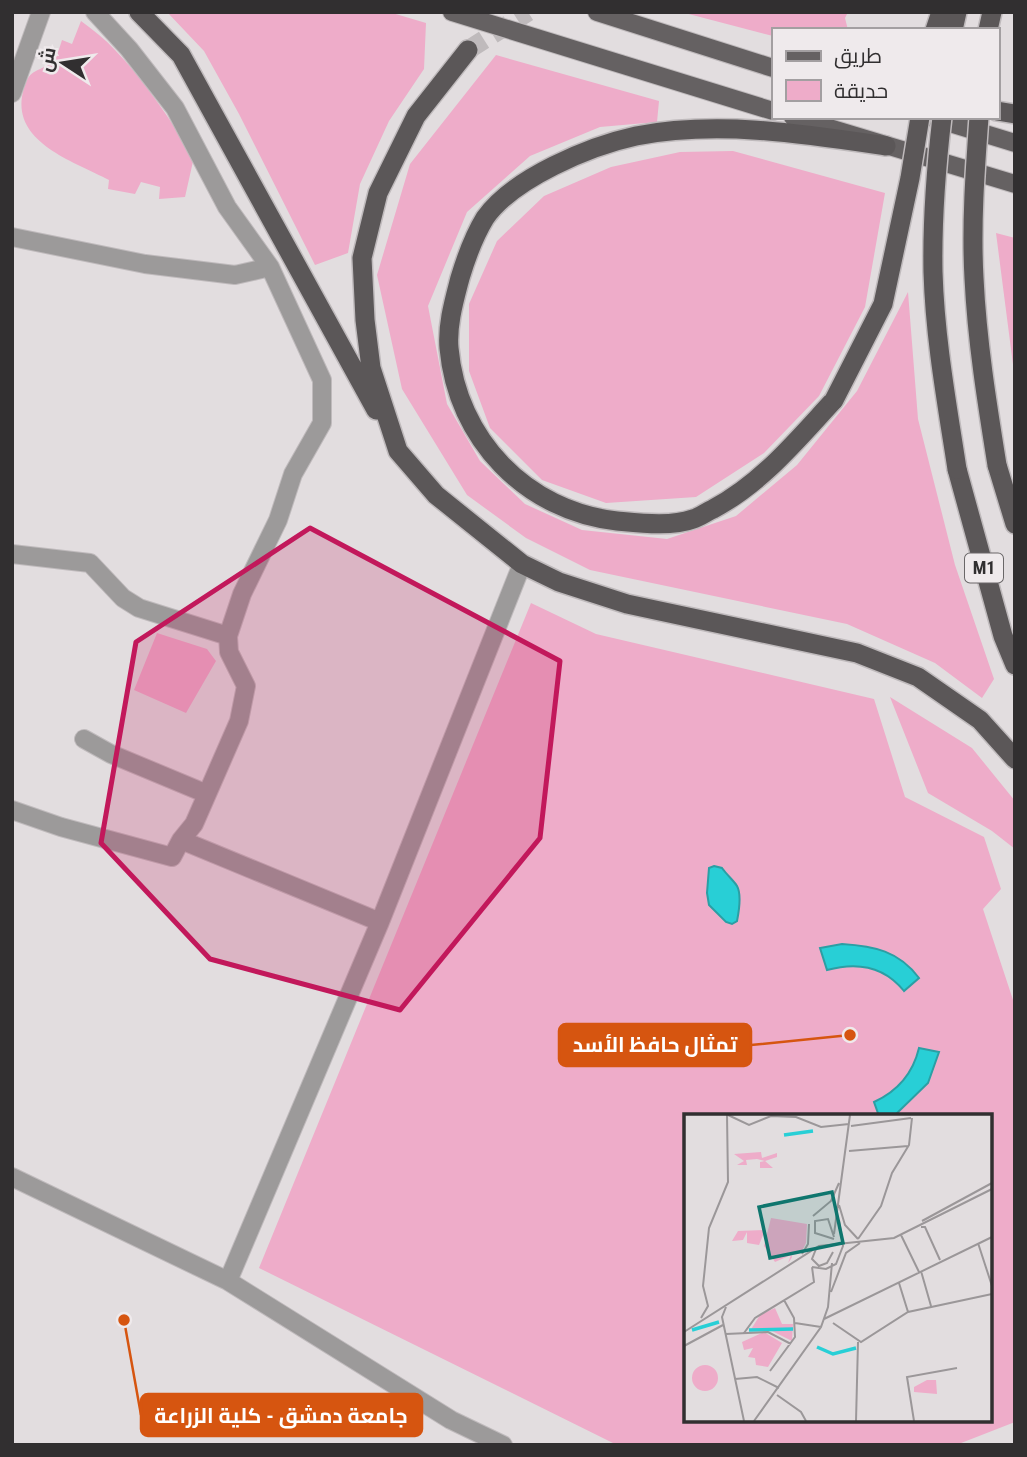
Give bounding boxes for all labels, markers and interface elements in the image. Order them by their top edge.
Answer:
north arrow [28,28,98,98]
legend [772,28,999,119]
text: طريق [834,44,882,69]
text: ش [33,45,61,74]
text: حديقة [834,79,888,103]
road number: M1 [965,554,1003,582]
callout: تمثال حافظ الأسد [559,1024,751,1066]
text: تمثال حافظ الأسد [573,1033,739,1057]
inset map [684,1114,992,1422]
callout: جامعة دمشق - كلية الزراعة [141,1394,422,1436]
text: جامعة دمشق - كلية الزراعة [154,1404,408,1429]

